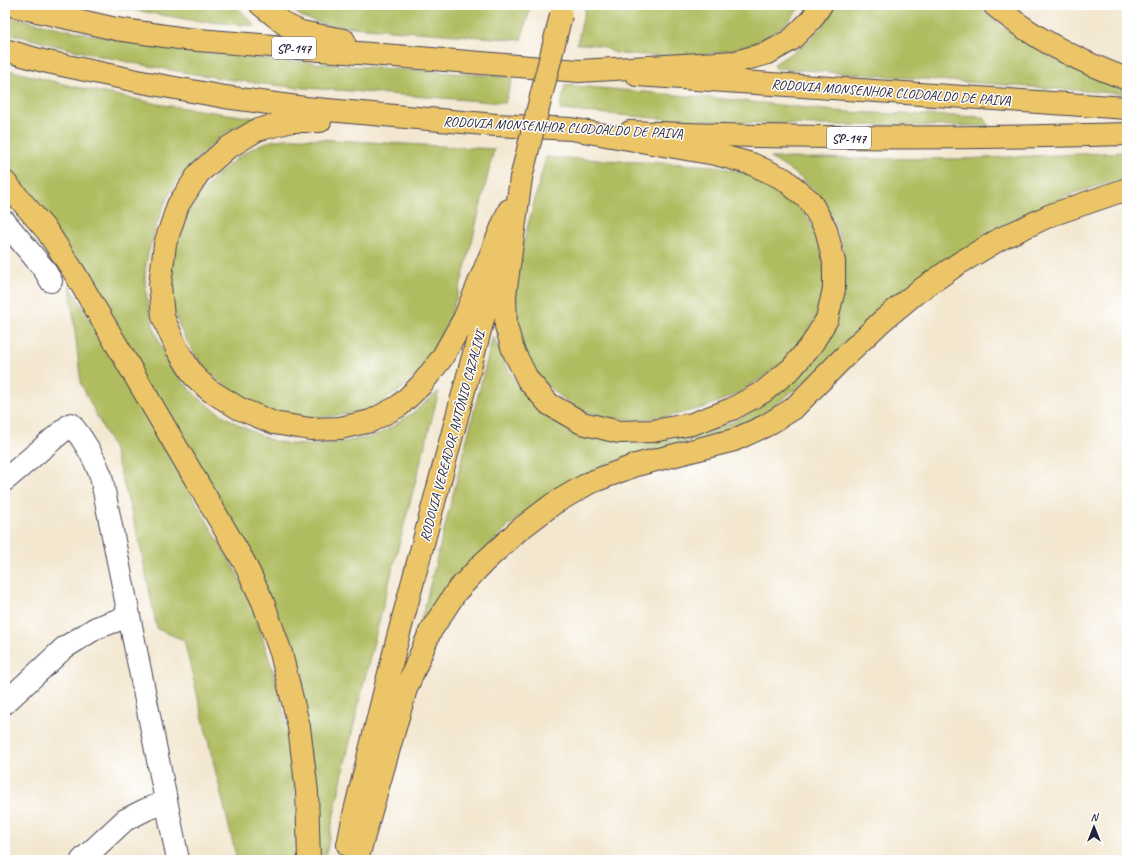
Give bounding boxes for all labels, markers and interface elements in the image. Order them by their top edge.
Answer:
road number: SP-147 [272,37,316,59]
street label: RODOVIA MONSENHOR CLODOALDO DE PAIVA [771,76,1012,109]
street label: RODOVIA MONSENHOR CLODOALDO DE PAIVA [443,113,684,142]
road number: SP-147 [827,127,871,149]
street label: RODOVIA VEREADOR ANTÔNIO CAZALINI [416,326,490,543]
north arrow [1074,807,1114,847]
text: N [1091,810,1100,824]

